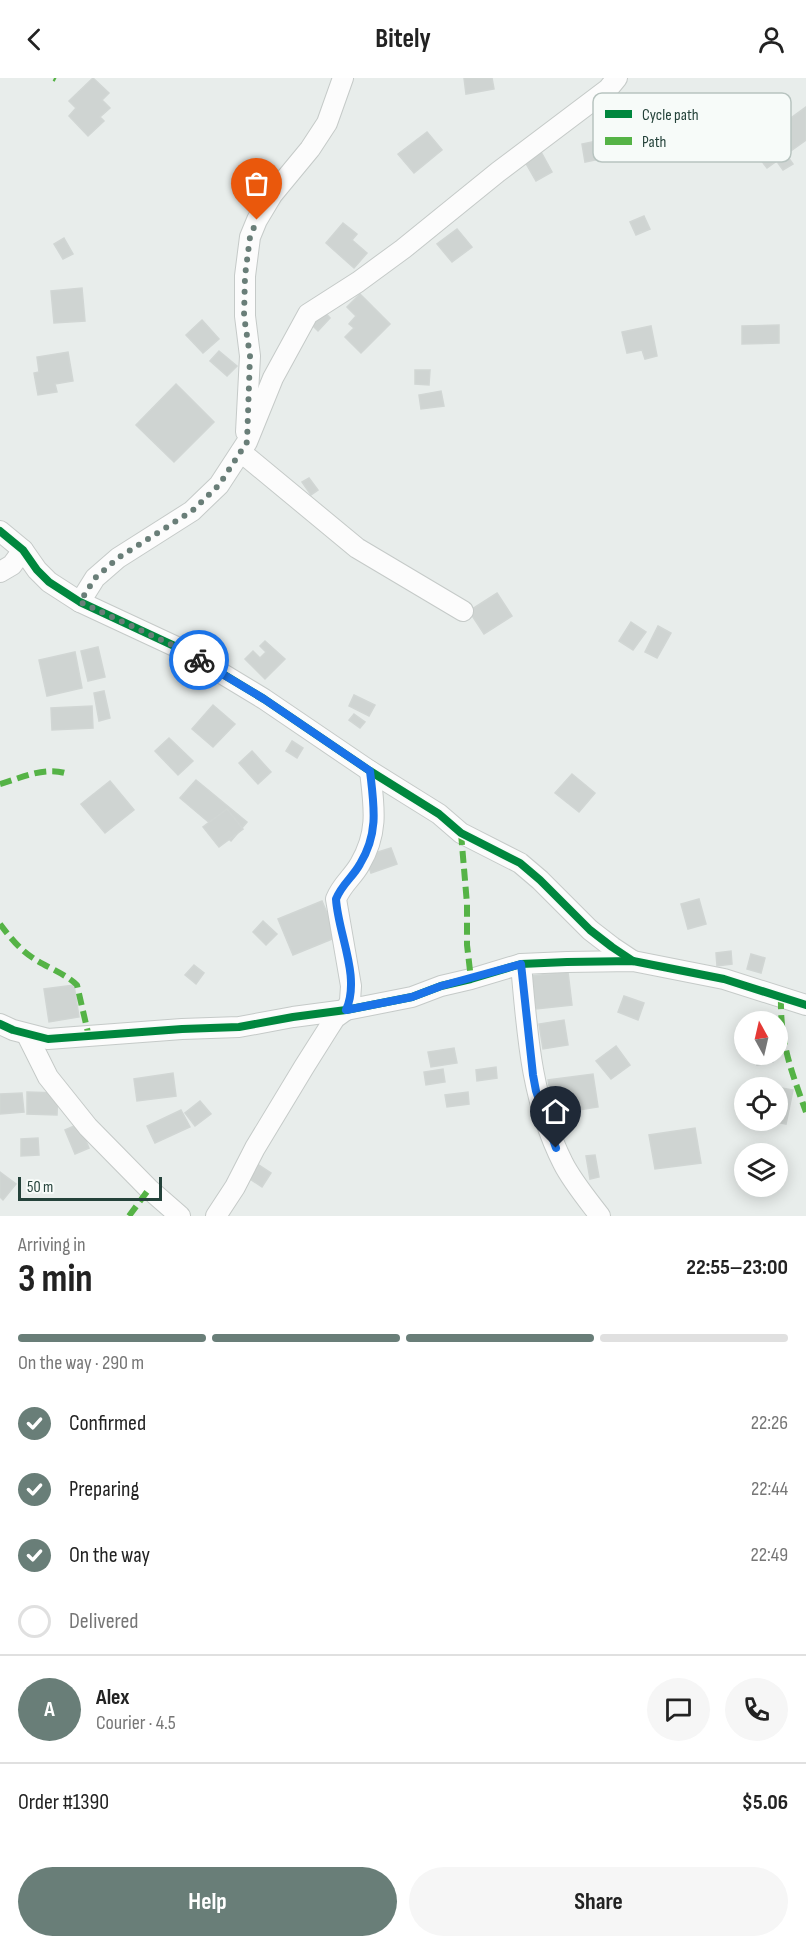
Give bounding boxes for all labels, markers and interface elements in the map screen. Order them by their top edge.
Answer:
icon: back [18,23,51,56]
text: Bitely [375,23,431,55]
icon: person [755,23,788,56]
legend [593,93,791,162]
text: Cycle path [642,106,699,125]
text: Path [642,133,666,152]
pin [231,158,282,220]
icon: bag [240,167,273,200]
courier [169,630,229,690]
icon: bike [183,644,216,677]
north arrow [734,1011,788,1065]
map controls [734,1011,788,1197]
button: locate [734,1077,788,1131]
pin [530,1086,581,1148]
icon: home [539,1095,572,1128]
button: layers [734,1143,788,1197]
scale bar [18,1174,162,1202]
text: 50 m [27,1178,53,1197]
text: Arriving in [18,1233,86,1257]
text: 22:55–23:00 [686,1254,788,1281]
text: 3 min [18,1256,93,1303]
text: On the way · 290 m [18,1351,144,1375]
icon: check [18,1407,51,1440]
text: Confirmed [69,1410,146,1437]
text: 22:26 [751,1411,788,1435]
icon: check [18,1473,51,1506]
text: Preparing [69,1476,139,1503]
text: 22:44 [751,1477,788,1501]
icon: check [18,1539,51,1572]
text: On the way [69,1542,150,1569]
text: 22:49 [750,1543,788,1567]
text: Delivered [69,1608,138,1635]
button: chat [647,1678,710,1741]
button: phone [725,1678,788,1741]
text: Alex [96,1684,129,1711]
text: A [44,1696,55,1723]
text: Courier · 4.5 [96,1711,176,1735]
text: Order #1390 [18,1789,109,1816]
text: $5.06 [742,1789,788,1816]
button: Help [18,1867,397,1936]
button: Share [409,1867,788,1936]

